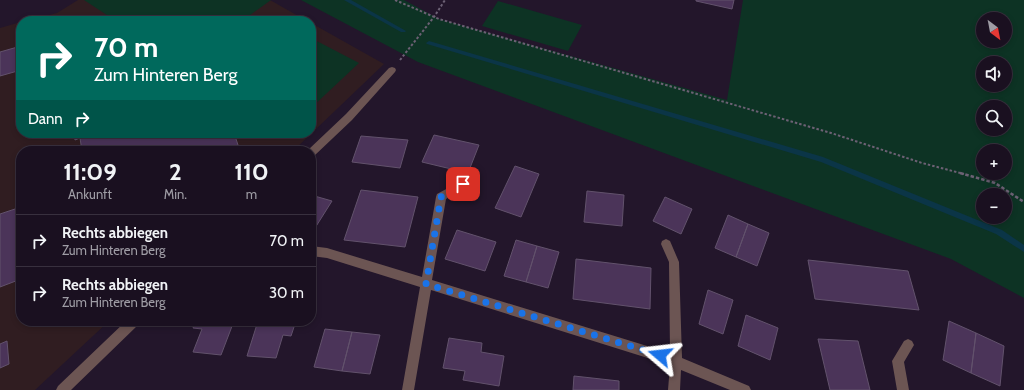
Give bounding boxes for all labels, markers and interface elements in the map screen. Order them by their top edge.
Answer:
north arrow [976,12,1012,48]
map controls [976,12,1012,224]
text: 70 m [94,30,158,64]
icon: right [28,32,80,84]
button: sound [976,56,1012,92]
text: Zum Hinteren Berg [94,64,237,86]
button: search [976,100,1012,136]
icon: right [71,108,93,130]
text: Dann [28,110,63,128]
button: + [976,144,1012,180]
text: 11:09 [63,157,117,186]
text: 2 [169,157,182,186]
text: 110 [234,157,269,186]
pin [446,167,480,201]
icon: arrive [452,173,474,195]
text: Ankunft [68,186,112,202]
text: Min. [164,186,187,202]
text: m [246,186,257,202]
button: − [976,188,1012,224]
text: Rechts abbiegen [62,224,168,242]
icon: right [28,230,50,252]
text: 70 m [270,232,304,250]
text: Zum Hinteren Berg [62,242,166,258]
text: Rechts abbiegen [62,276,168,294]
icon: right [28,282,50,304]
text: 30 m [269,284,304,302]
text: Zum Hinteren Berg [62,294,166,310]
position arrow [639,334,681,376]

